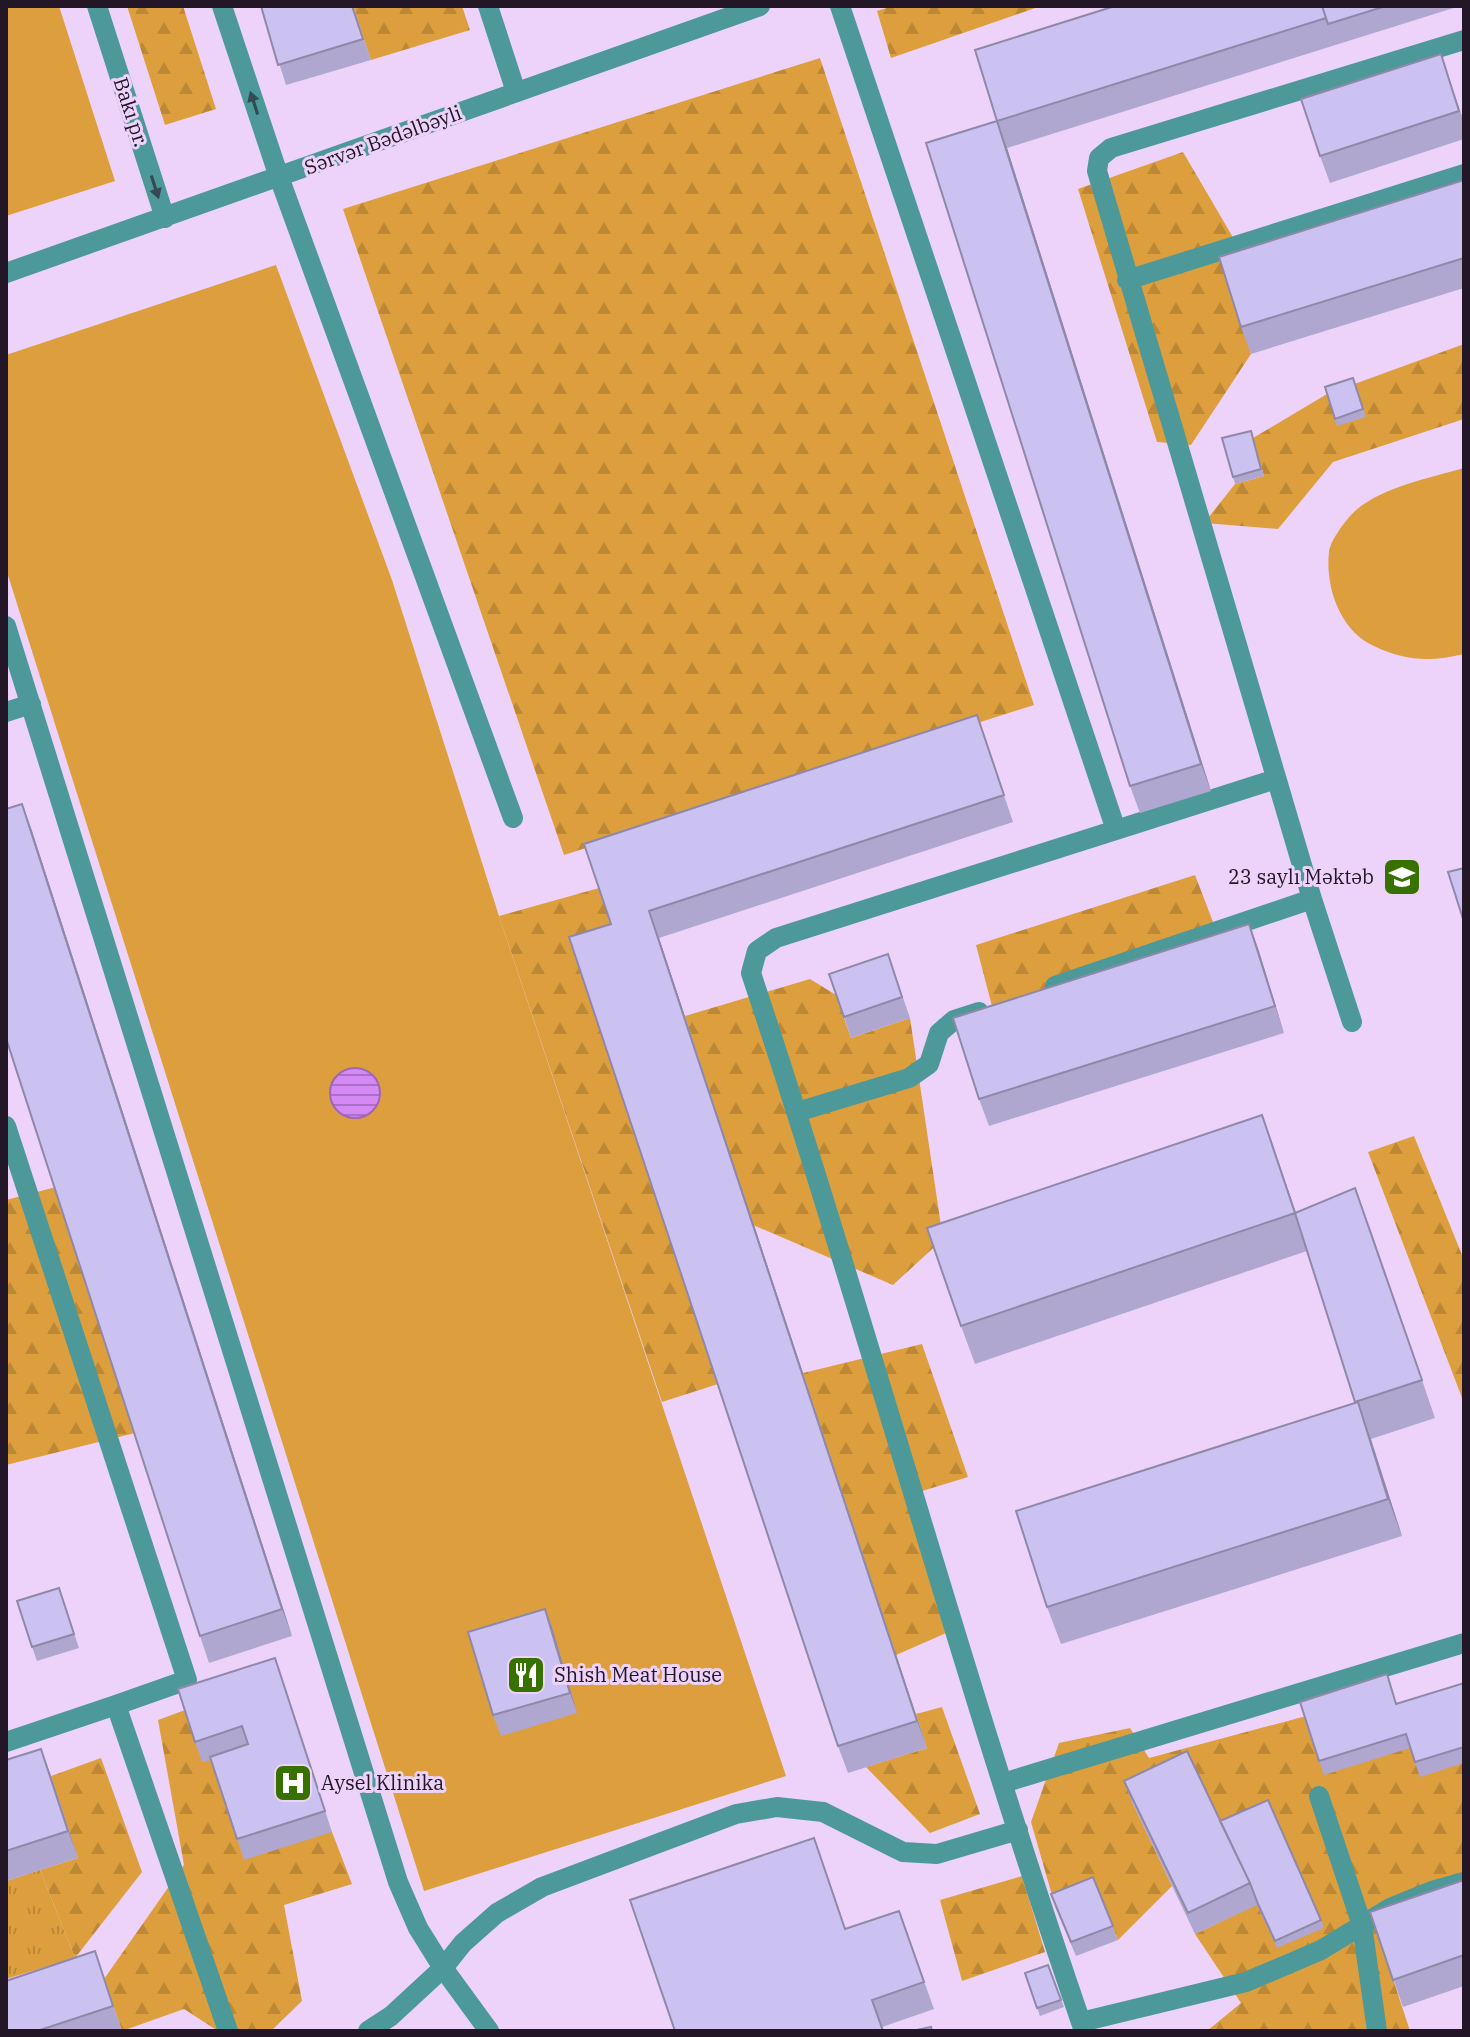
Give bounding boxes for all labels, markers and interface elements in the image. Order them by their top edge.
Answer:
street label: Bakı pr. [108,74,155,150]
one-way arrow [247,91,260,115]
street label: Sərvər Bədəlbəyli [300,99,465,181]
one-way arrow [149,175,161,199]
school or university icon: 23 saylı Məktəb [1381,856,1423,898]
place label: 23 saylı Məktəb [1228,863,1374,890]
restaurant icon: Shish Meat House [505,1654,547,1696]
place label: Shish Meat House [554,1661,722,1688]
hospital icon: Aysel Klinika [272,1762,314,1804]
place label: Aysel Klinika [321,1769,444,1796]

